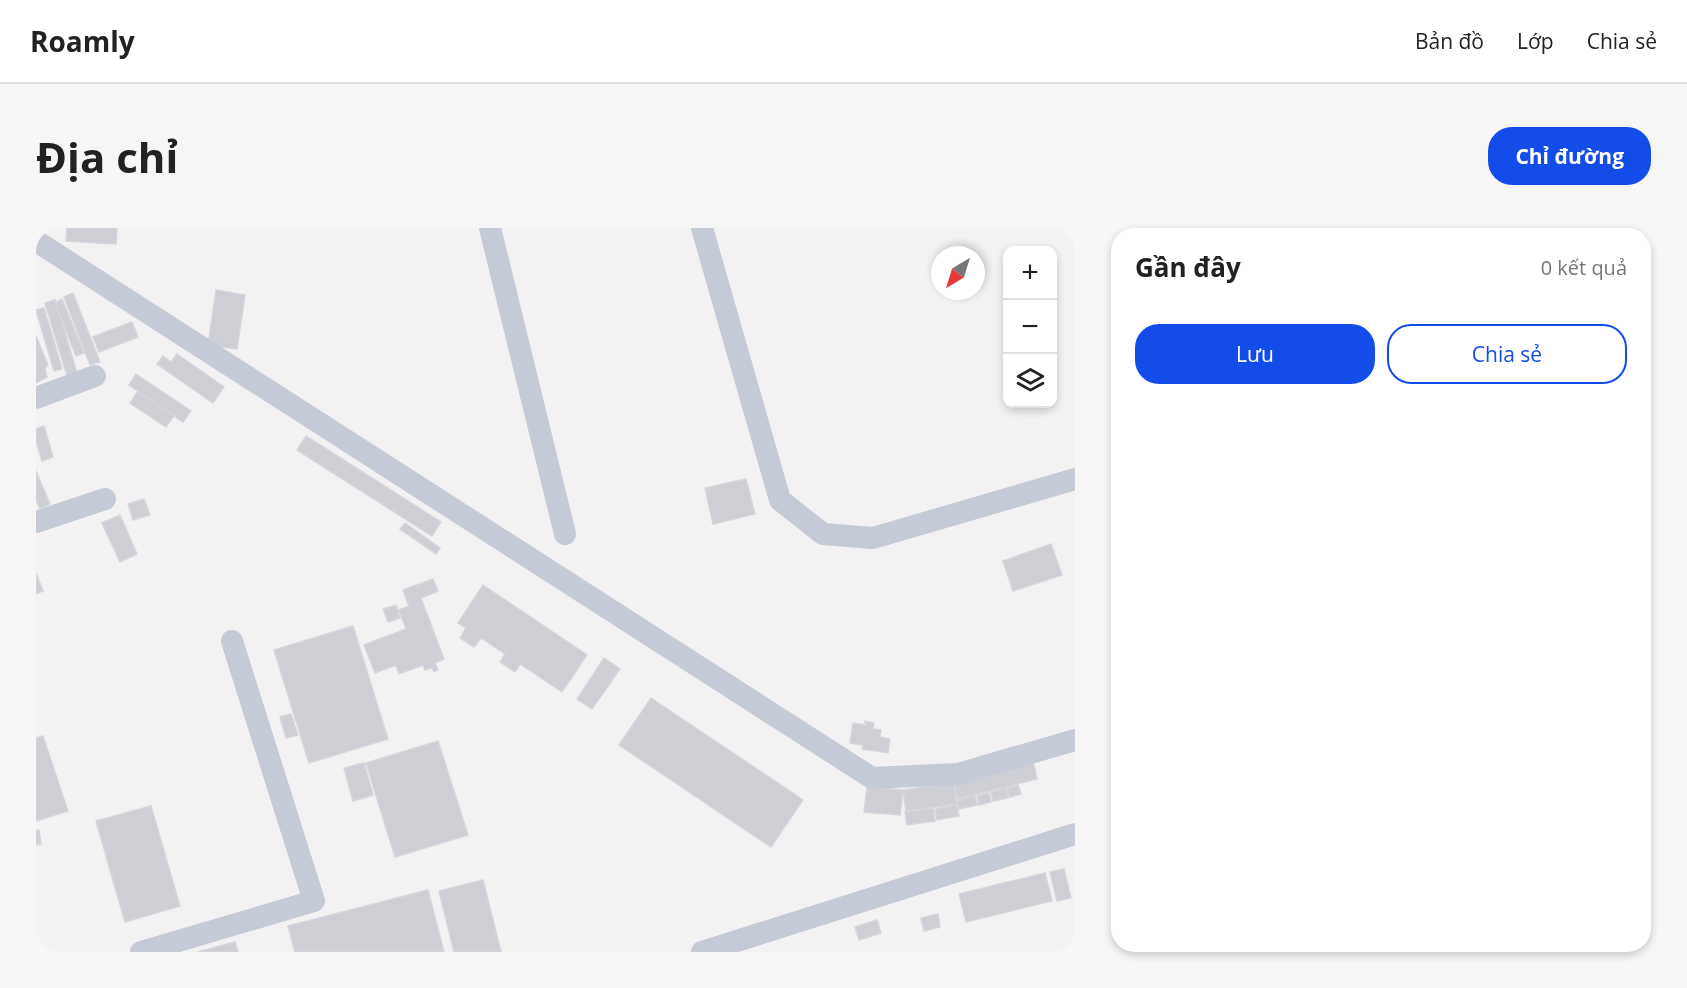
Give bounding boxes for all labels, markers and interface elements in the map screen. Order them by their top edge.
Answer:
text: Roamly [30,22,135,60]
text: Bản đồ [1415,27,1484,55]
text: Lớp [1517,27,1554,55]
text: Chia sẻ [1587,27,1657,55]
button: Chỉ đường [1488,127,1651,185]
text: Địa chỉ [36,128,178,185]
north arrow [931,246,985,300]
map controls [1003,246,1057,408]
button: + [1003,246,1057,300]
text: Gần đây [1135,249,1241,285]
text: 0 kết quả [1541,254,1627,281]
button: − [1003,300,1057,354]
button: Lưu [1135,324,1375,384]
button: Chia sẻ [1387,324,1627,384]
button: layers [1003,354,1057,408]

